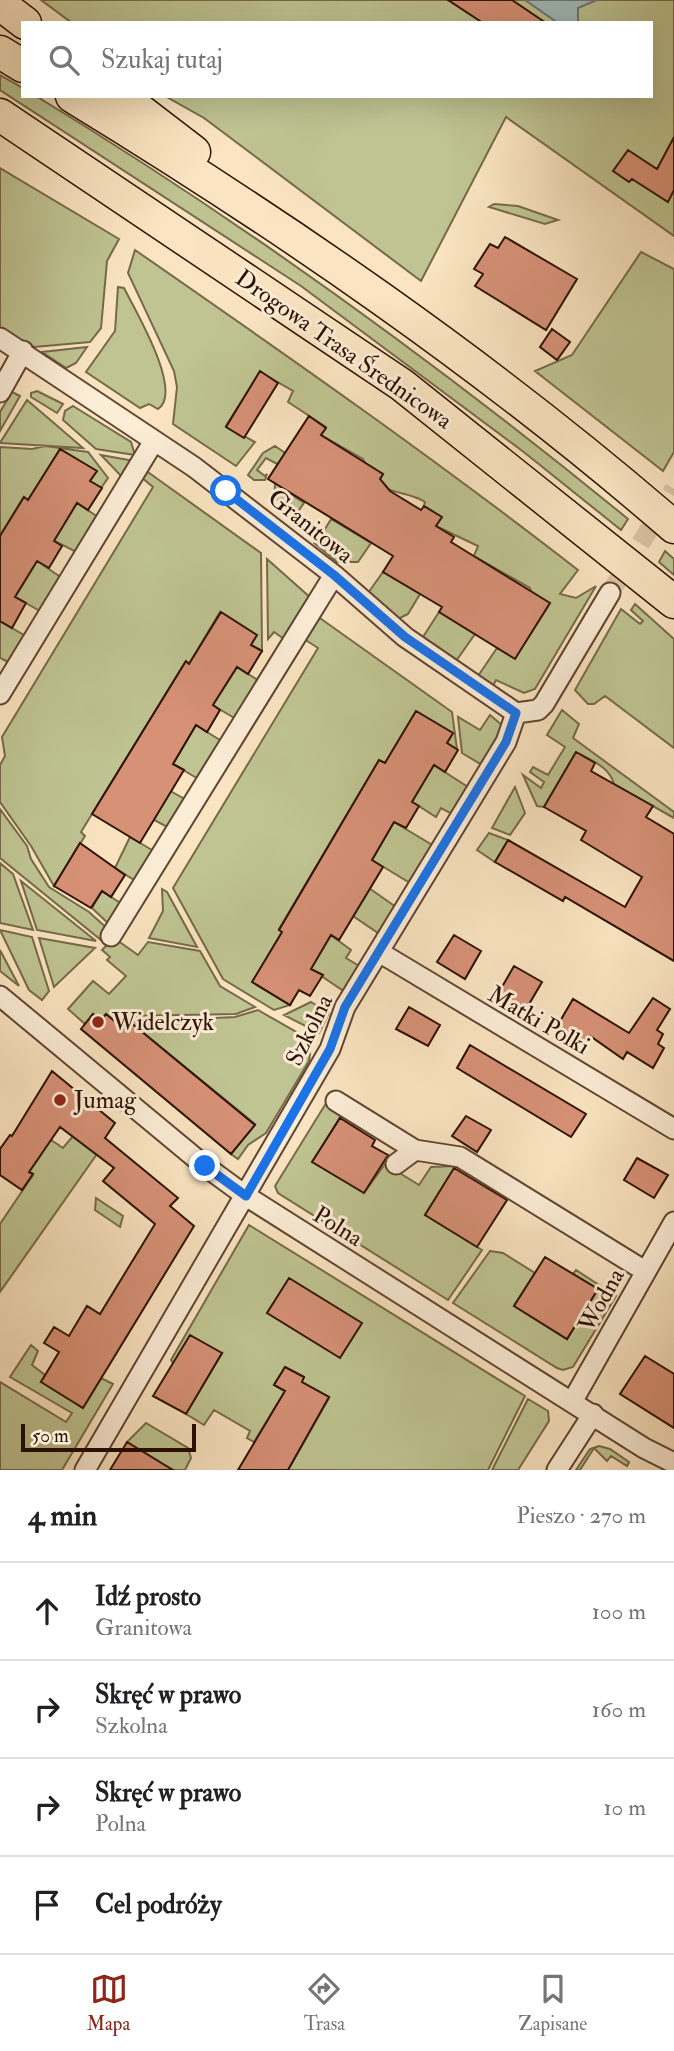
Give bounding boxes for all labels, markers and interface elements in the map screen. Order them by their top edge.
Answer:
search box [21,21,653,98]
icon: search [45,41,83,79]
text: Szukaj tutaj [101,44,223,76]
street label: Drogowa Trasa Średnicowa [229,262,460,437]
route start [210,475,241,506]
street label: Granitowa [262,482,361,571]
street label: Matki Polki [482,979,595,1062]
street label: Szkolna [279,988,341,1071]
place label: Widelczyk [111,1007,214,1038]
marker: Widelczyk [90,1014,106,1030]
place label: Jumag [73,1085,137,1116]
marker: Jumag [52,1092,68,1108]
route end [189,1150,220,1181]
street label: Polna [307,1199,369,1254]
street label: Wodna [571,1262,632,1338]
scale bar [21,1421,196,1453]
text: 50 m [32,1424,69,1448]
text: 4 min [28,1497,97,1534]
text: Pieszo · 270 m [516,1501,646,1530]
text: Idź prosto [95,1581,201,1613]
icon: ahead [28,1592,66,1630]
text: 100 m [592,1597,646,1626]
text: Granitowa [95,1613,192,1642]
text: Skręć w prawo [95,1679,241,1711]
icon: right [28,1690,66,1728]
text: 160 m [592,1695,646,1724]
text: Szkolna [95,1711,168,1740]
text: Skręć w prawo [95,1777,241,1809]
icon: right [28,1788,66,1826]
text: 10 m [603,1793,646,1822]
text: Polna [95,1809,146,1838]
icon: arrive [28,1886,66,1924]
text: Cel podróży [95,1889,222,1921]
tab: Mapa [87,1970,130,2036]
tab: Trasa [304,1970,345,2036]
tab: Zapisane [519,1970,587,2036]

